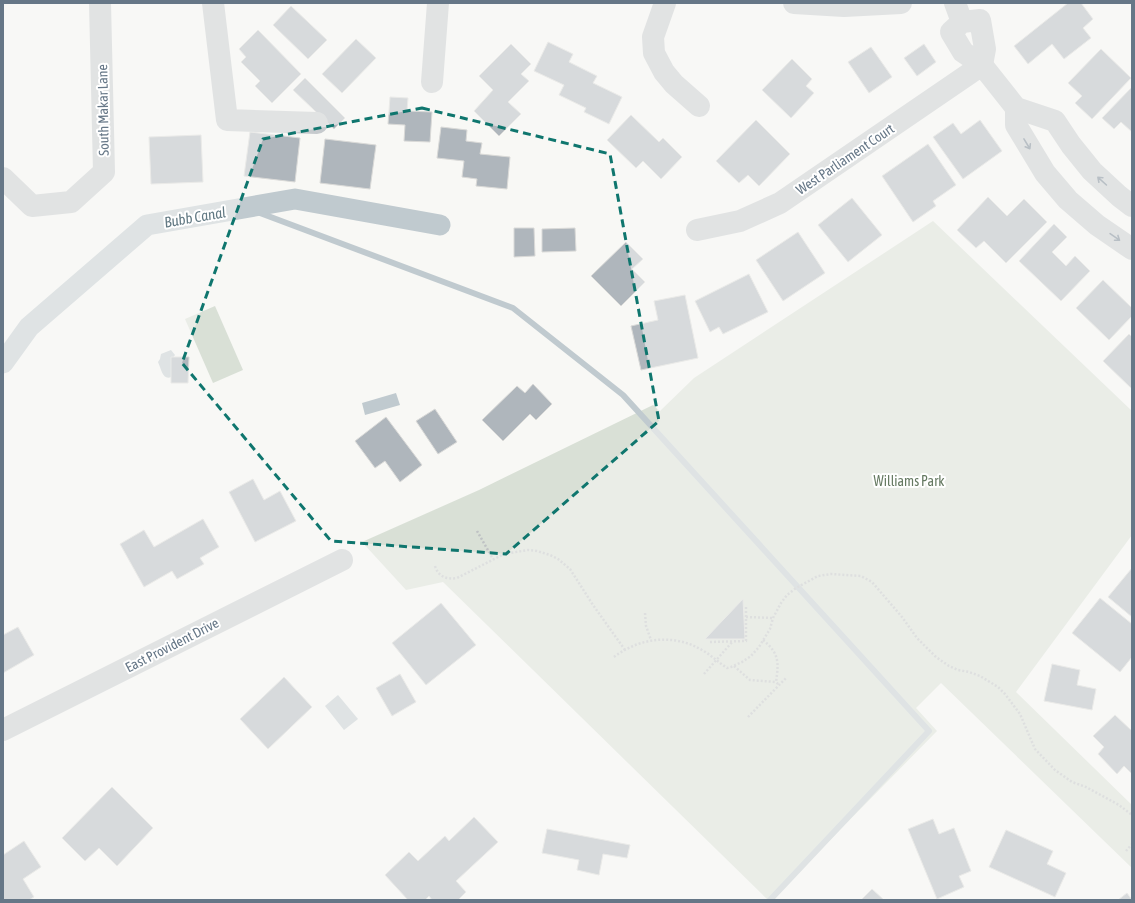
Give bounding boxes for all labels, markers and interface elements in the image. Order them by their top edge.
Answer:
street label: South Makar Lane [94,64,112,156]
street label: West Parliament Court [793,120,897,198]
one-way arrow [1024,138,1032,150]
one-way arrow [1097,176,1107,185]
water label: Bubb Canal [163,203,227,231]
one-way arrow [1109,233,1120,241]
park label: Williams Park [874,473,944,489]
street label: East Provident Drive [123,615,221,675]

